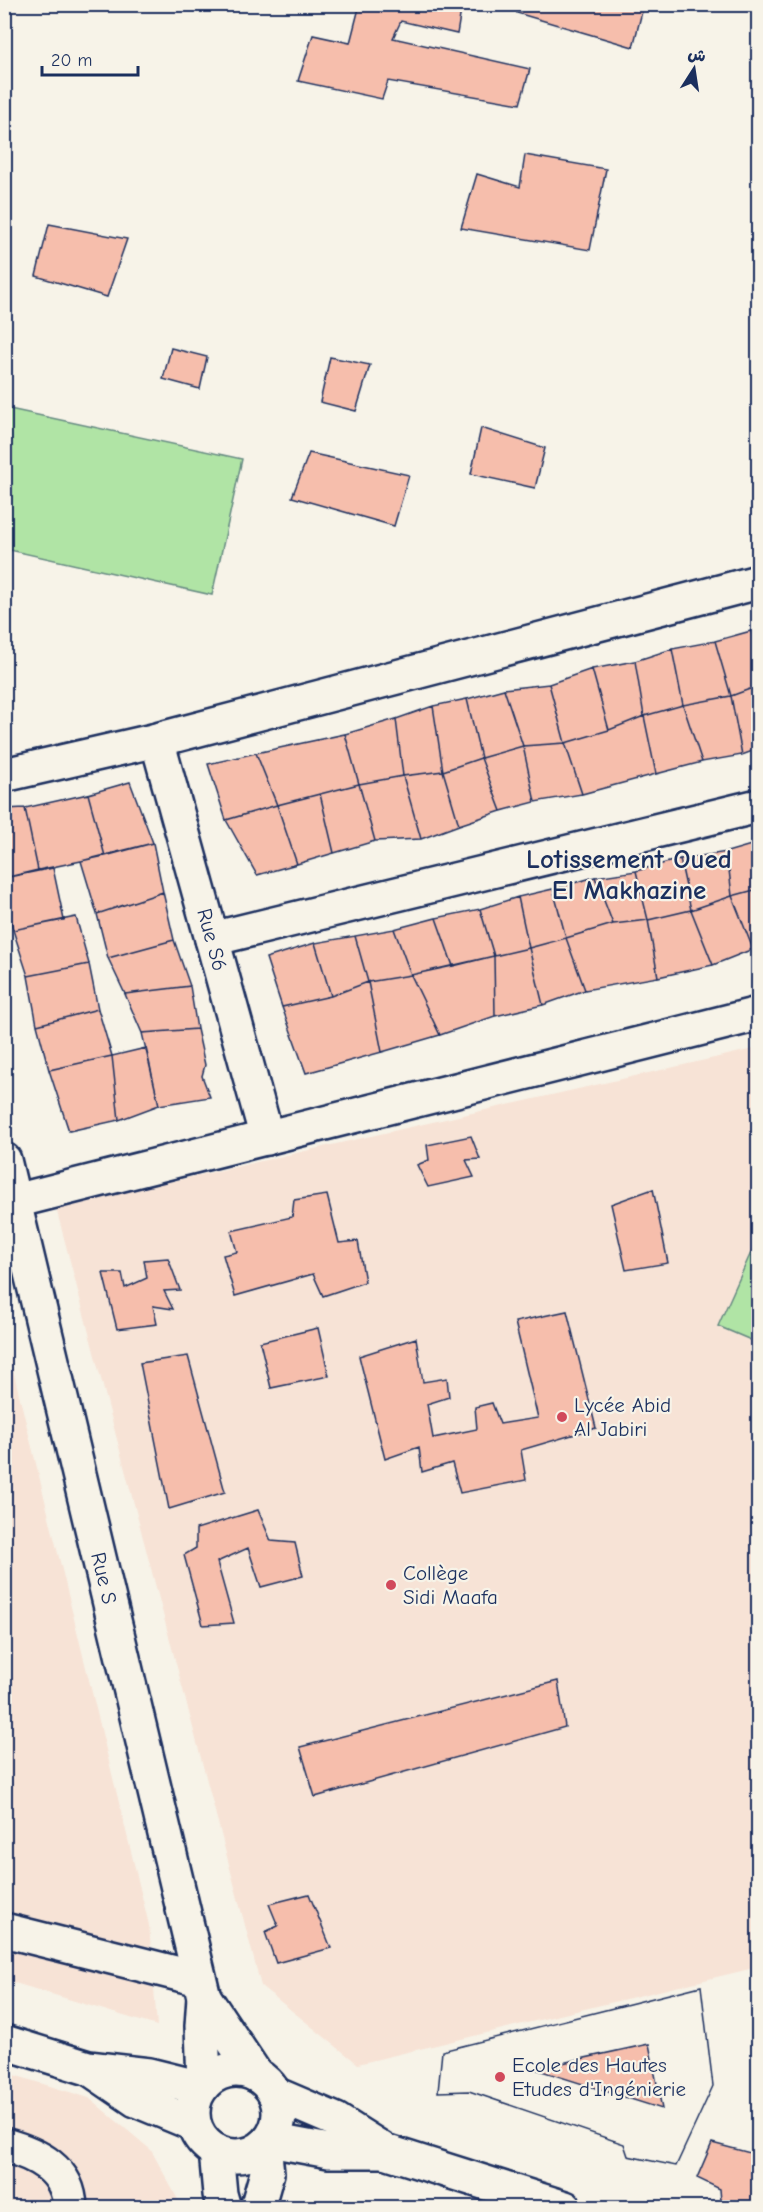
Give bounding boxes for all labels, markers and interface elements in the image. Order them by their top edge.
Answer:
scale bar [42,39,138,77]
north arrow [664,39,724,99]
text: ش [686,45,707,66]
text: 20 m [51,50,92,71]
district label: Lotissement Oued El Makhazine [526,844,732,906]
street label: Rue S6 [192,906,232,973]
place label: Lycée Abid Al Jabiri [574,1393,671,1441]
marker: Lycée Abid Al Jabiri [555,1410,569,1424]
street label: Rue S [86,1550,122,1607]
place label: Collège Sidi Maafa [403,1561,498,1609]
marker: Collège Sidi Maafa [384,1578,398,1592]
place label: Ecole des Hautes Etudes d'Ingénierie [512,2053,686,2101]
marker: Ecole des Hautes Etudes d'Ingénierie [493,2070,507,2084]

